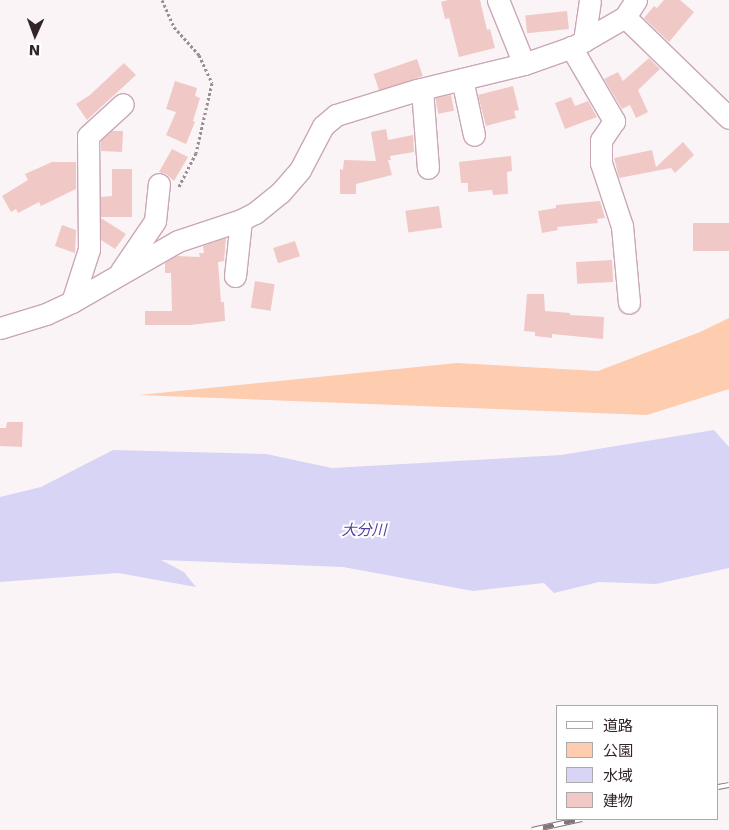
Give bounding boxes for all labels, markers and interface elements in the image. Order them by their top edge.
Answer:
north arrow [10,10,60,60]
text: N [28,42,41,58]
water label: 大分川 [342,522,386,540]
legend [556,705,719,820]
text: 道路 [603,717,633,735]
text: 公園 [603,742,633,760]
text: 水域 [603,767,633,785]
text: 建物 [603,792,633,810]

